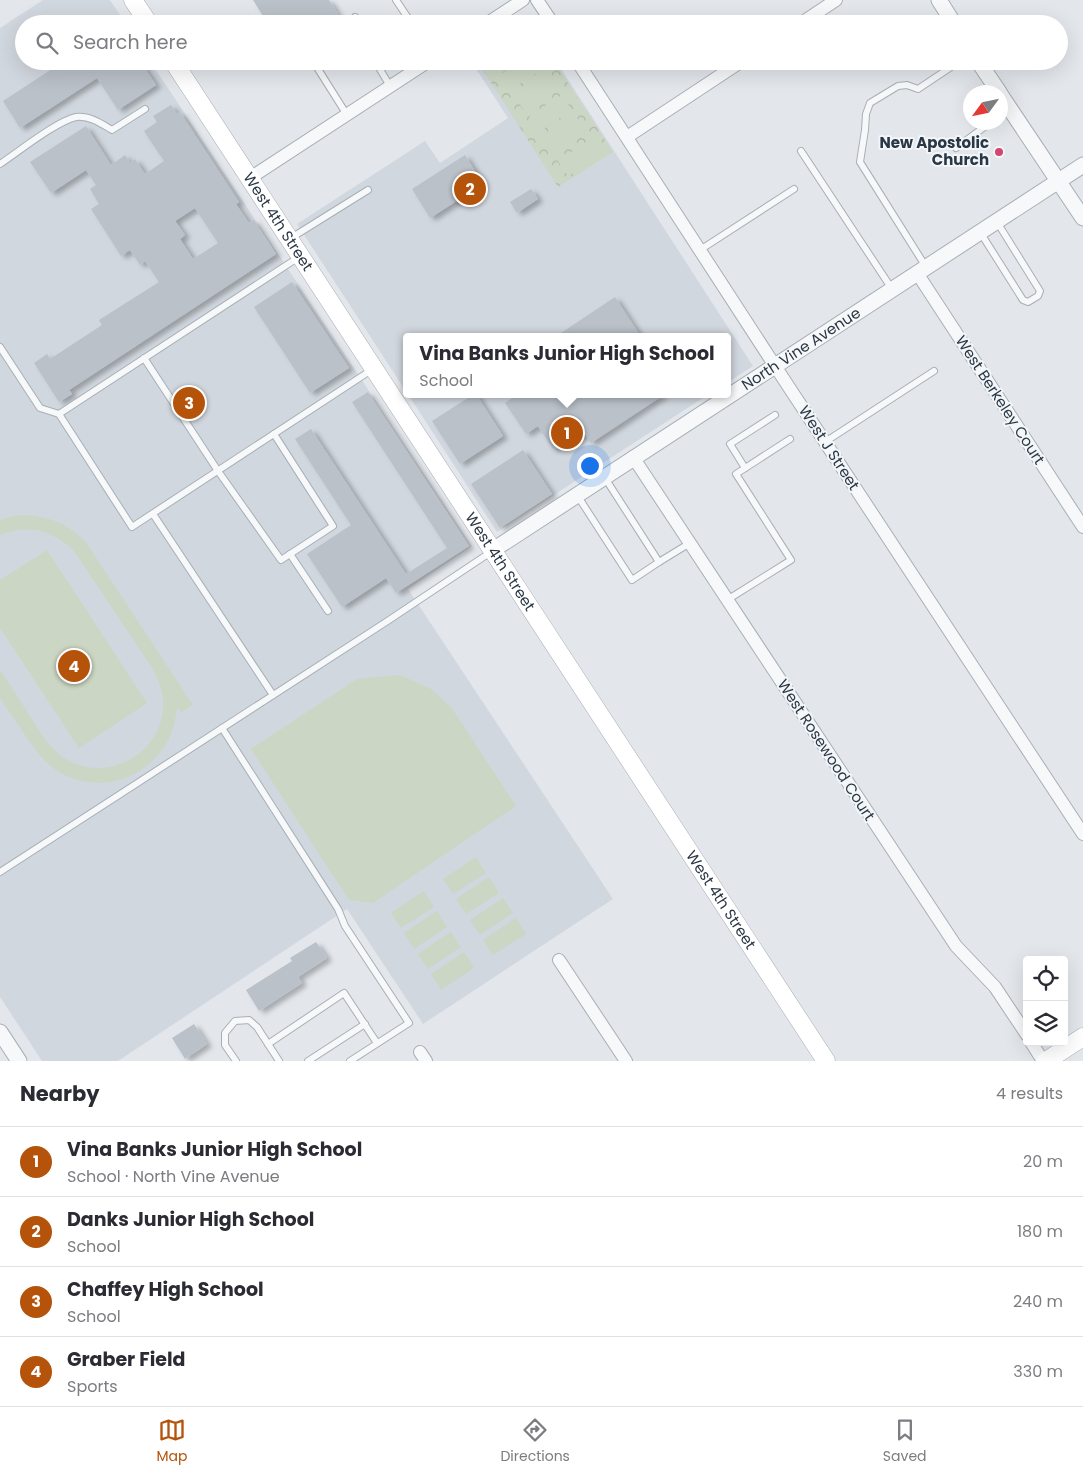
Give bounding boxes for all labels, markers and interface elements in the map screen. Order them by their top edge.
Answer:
search box [15,15,1068,70]
icon: search [33,29,61,57]
text: Search here [73,29,187,56]
north arrow [963,85,1008,130]
place label: New Apostolic Church [880,132,989,170]
marker: New Apostolic Church [993,146,1005,158]
street label: West 4th Street [238,168,318,275]
pin: 2 [454,170,486,208]
street label: North Vine Avenue [737,302,864,395]
street label: West Berkeley Court [951,331,1050,468]
popup [403,333,731,398]
text: Vina Banks Junior High School [419,340,715,367]
text: School [419,369,473,392]
pin: 3 [173,384,205,422]
street label: West J Street [794,401,865,494]
pin: 1 [551,414,583,452]
your location [577,453,603,479]
street label: West 4th Street [460,508,540,615]
pin: 4 [58,647,90,685]
street label: West Rosewood Court [773,675,880,824]
street label: West 4th Street [681,846,761,953]
map controls [1023,956,1068,1046]
button: locate [1023,956,1068,1001]
button: layers [1023,1001,1068,1046]
text: Nearby [20,1079,100,1108]
text: 4 results [996,1082,1063,1105]
text: Vina Banks Junior High School [67,1136,362,1163]
text: 1 [33,1150,39,1173]
text: 20 m [1023,1150,1063,1173]
text: School · North Vine Avenue [67,1165,280,1188]
text: Danks Junior High School [67,1206,314,1233]
text: 2 [31,1220,41,1243]
text: 180 m [1017,1220,1063,1243]
text: School [67,1235,121,1258]
text: Chaffey High School [67,1276,264,1303]
text: 3 [31,1290,41,1313]
text: 240 m [1013,1290,1063,1313]
text: School [67,1305,121,1328]
text: Graber Field [67,1346,185,1373]
text: 4 [31,1360,41,1383]
text: 330 m [1013,1360,1063,1383]
text: Sports [67,1375,118,1398]
tab: Map [156,1416,187,1467]
tab: Directions [500,1416,570,1467]
tab: Saved [883,1416,927,1467]

